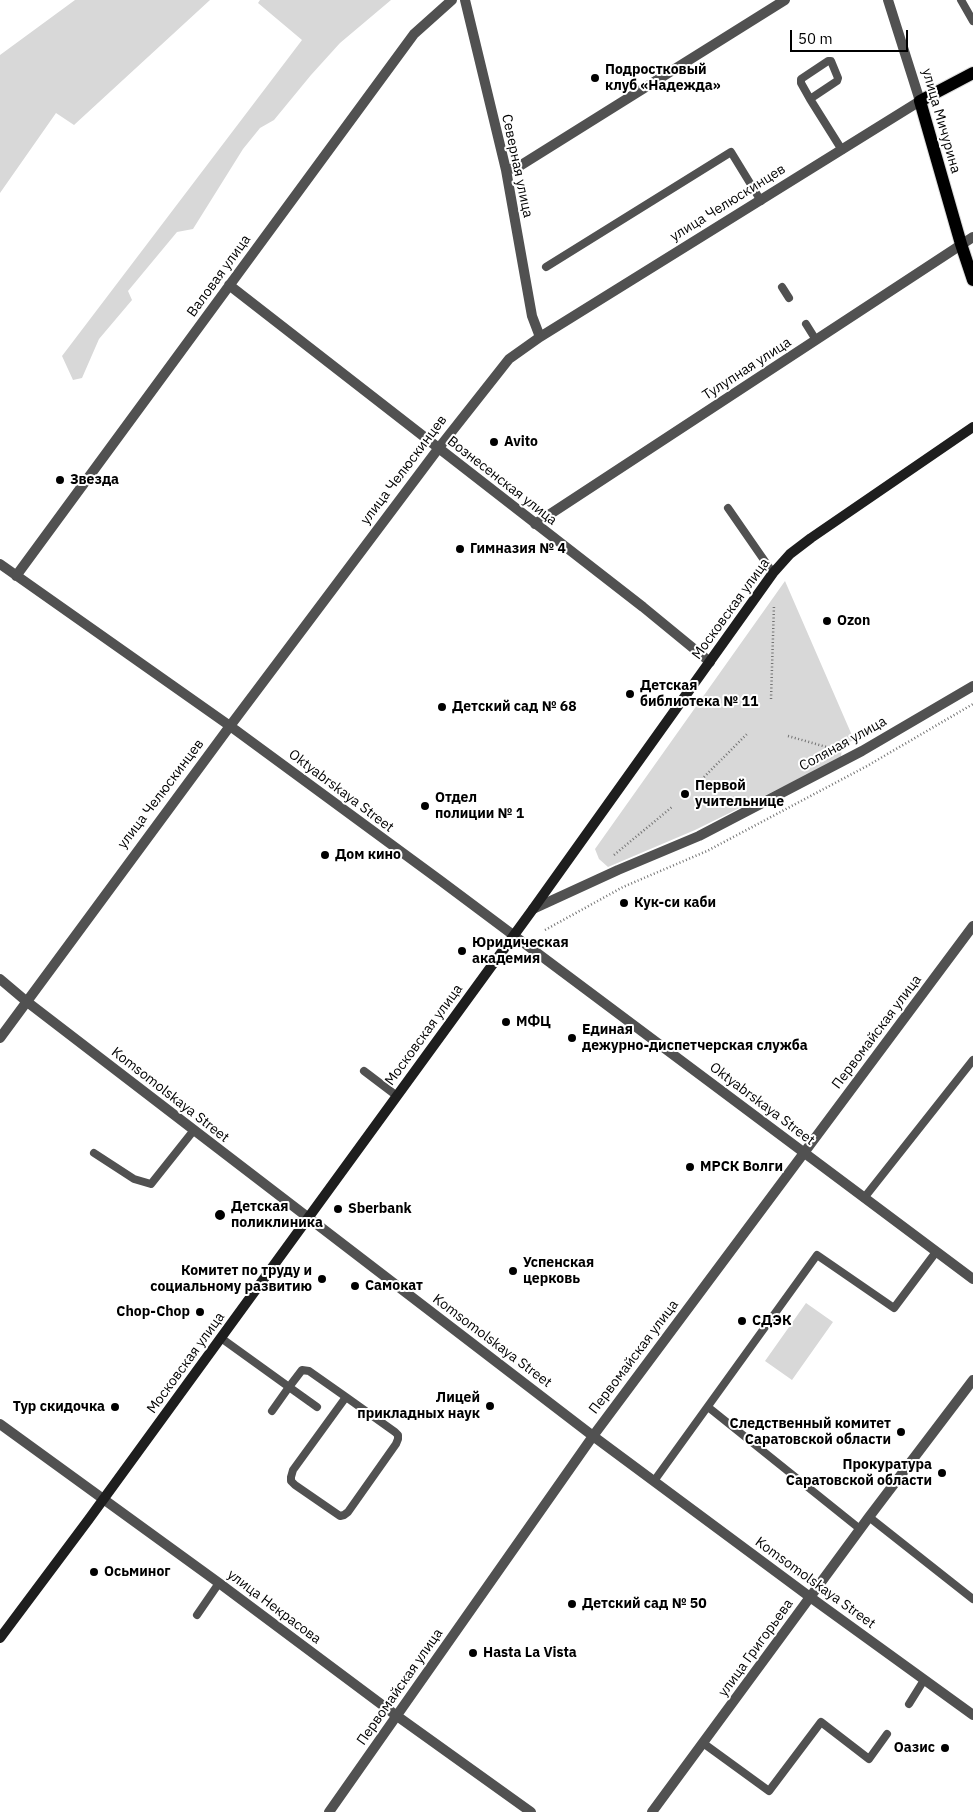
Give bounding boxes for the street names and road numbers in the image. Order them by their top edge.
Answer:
street label: улица Мичурина [918,67,964,175]
street label: Северная улица [498,113,536,219]
street label: улица Челюскинцев [667,161,789,245]
street label: Валовая улица [184,232,254,320]
street label: Тулупная улица [699,334,795,404]
street label: улица Челюскинцев [357,412,451,528]
street label: Вознесенская улица [444,433,560,529]
street label: Московская улица [689,555,773,663]
street label: Соляная улица [796,713,890,775]
street label: улица Челюскинцев [114,736,208,852]
street label: Oktyabrskaya Street [285,746,397,836]
street label: Первомайская улица [829,972,925,1092]
street label: Московская улица [382,981,466,1089]
street label: Komsomolskaya Street [108,1044,232,1146]
street label: Oktyabrskaya Street [706,1059,818,1149]
street label: Komsomolskaya Street [429,1291,555,1391]
street label: Первомайская улица [586,1297,682,1417]
street label: Московская улица [144,1309,228,1417]
street label: Komsomolskaya Street [752,1534,878,1632]
street label: улица Некрасова [224,1566,324,1648]
street label: улица Григорьева [715,1596,797,1700]
street label: Первомайская улица [353,1626,447,1748]

